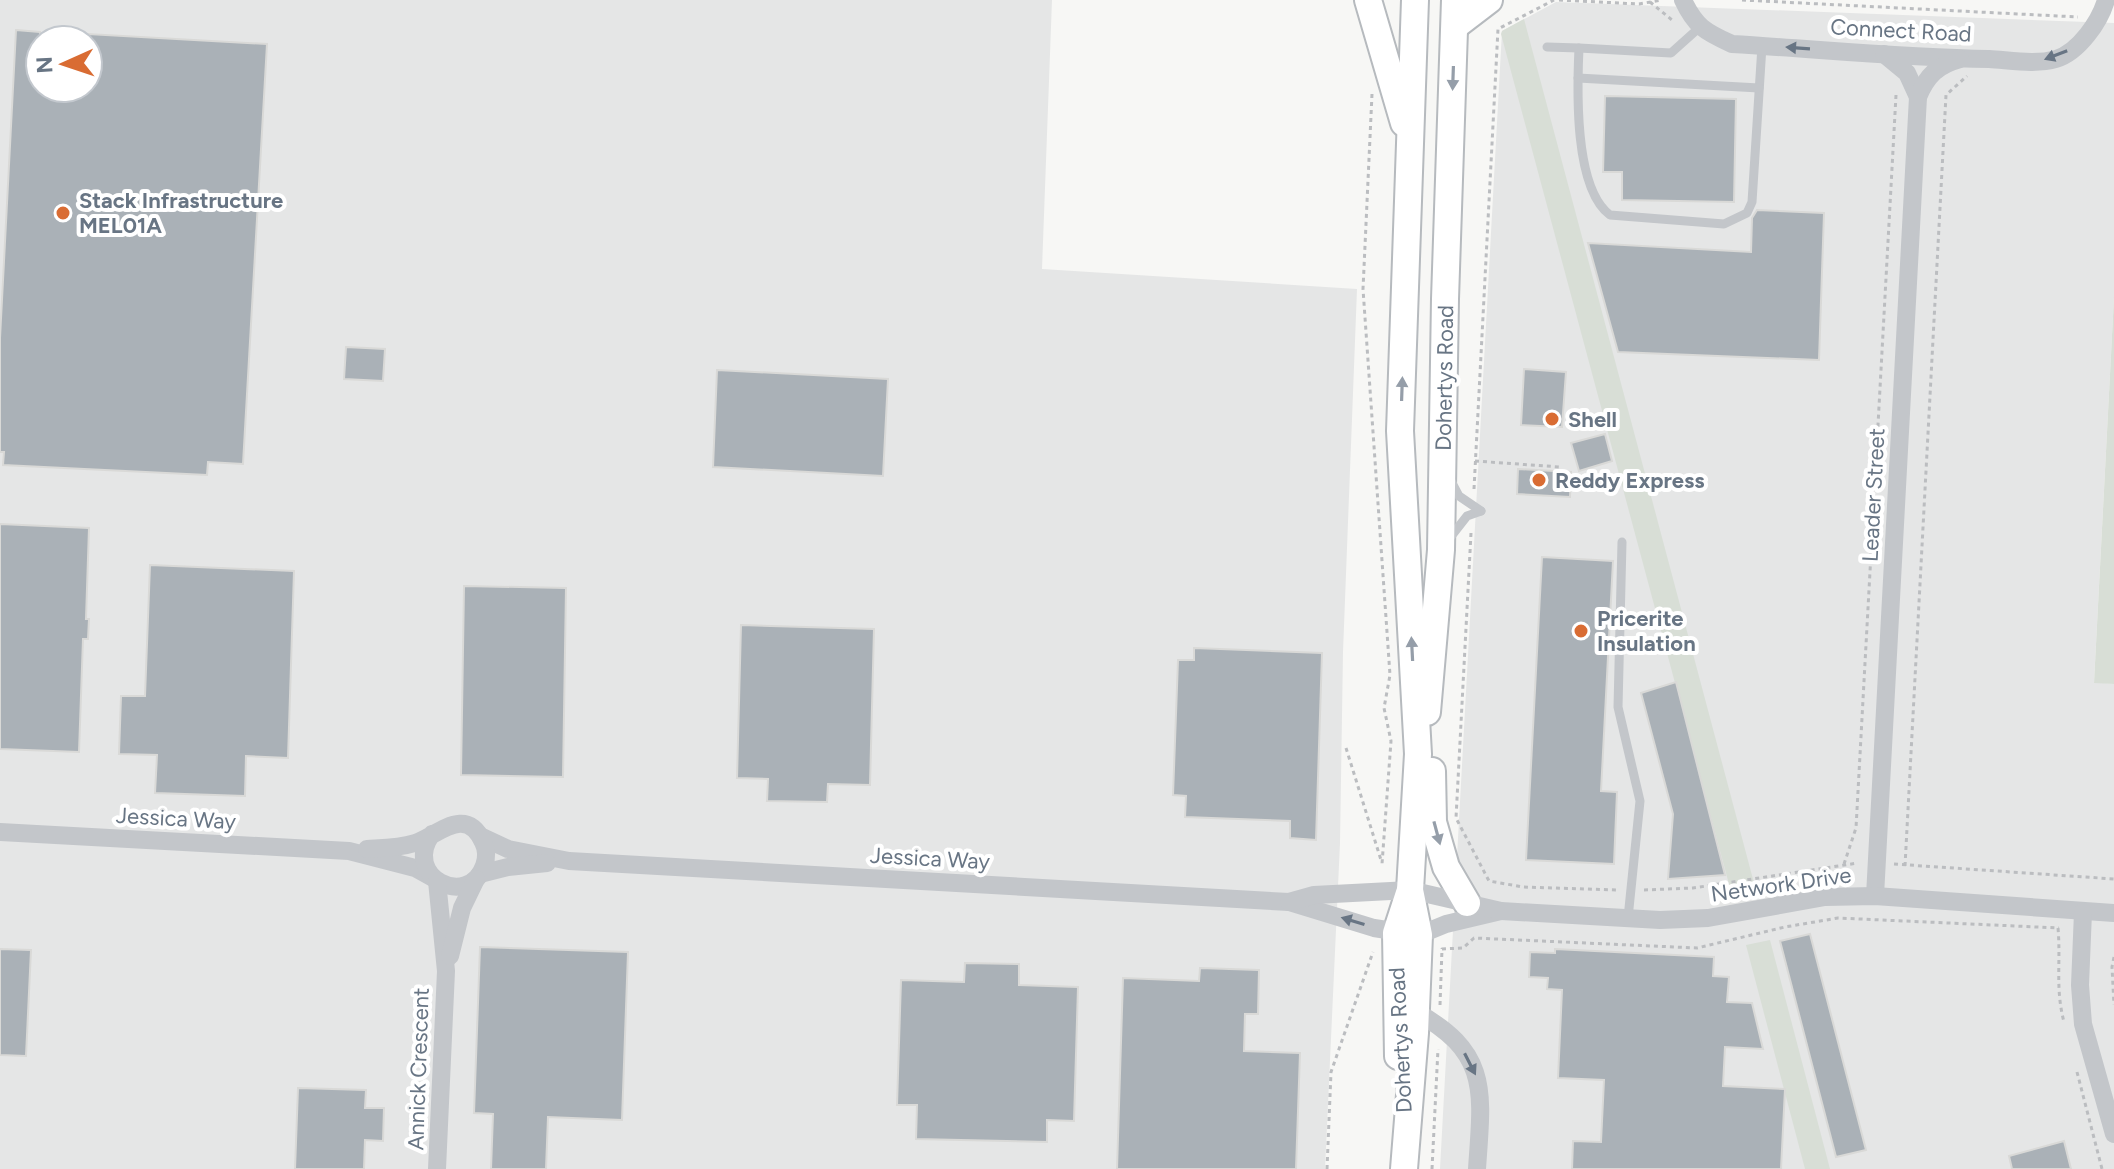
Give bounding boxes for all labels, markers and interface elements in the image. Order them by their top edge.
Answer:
street label: Connect Road [1830,13,1972,48]
north arrow [24,24,104,104]
one-way arrow [1785,41,1810,54]
one-way arrow [2044,50,2068,62]
text: N [31,56,58,74]
one-way arrow [1446,66,1459,91]
place label: Stack Infrastructure MEL01A [79,187,283,239]
marker: Stack Infrastructure MEL01A [54,204,72,222]
street label: Dohertys Road [1430,305,1459,451]
one-way arrow [1395,376,1408,401]
place label: Shell [1568,406,1617,433]
marker: Shell [1543,410,1561,428]
street label: Leader Street [1857,427,1890,563]
place label: Reddy Express [1555,467,1704,494]
marker: Reddy Express [1530,471,1548,489]
place label: Pricerite Insulation [1597,605,1696,657]
marker: Pricerite Insulation [1572,622,1590,640]
one-way arrow [1405,636,1418,661]
street label: Jessica Way [115,802,237,835]
one-way arrow [1431,820,1443,845]
street label: Jessica Way [869,842,991,875]
street label: Network Drive [1709,861,1853,908]
one-way arrow [1341,914,1365,927]
street label: Dohertys Road [1383,966,1418,1114]
street label: Annick Crescent [402,987,435,1151]
one-way arrow [1464,1053,1477,1076]

